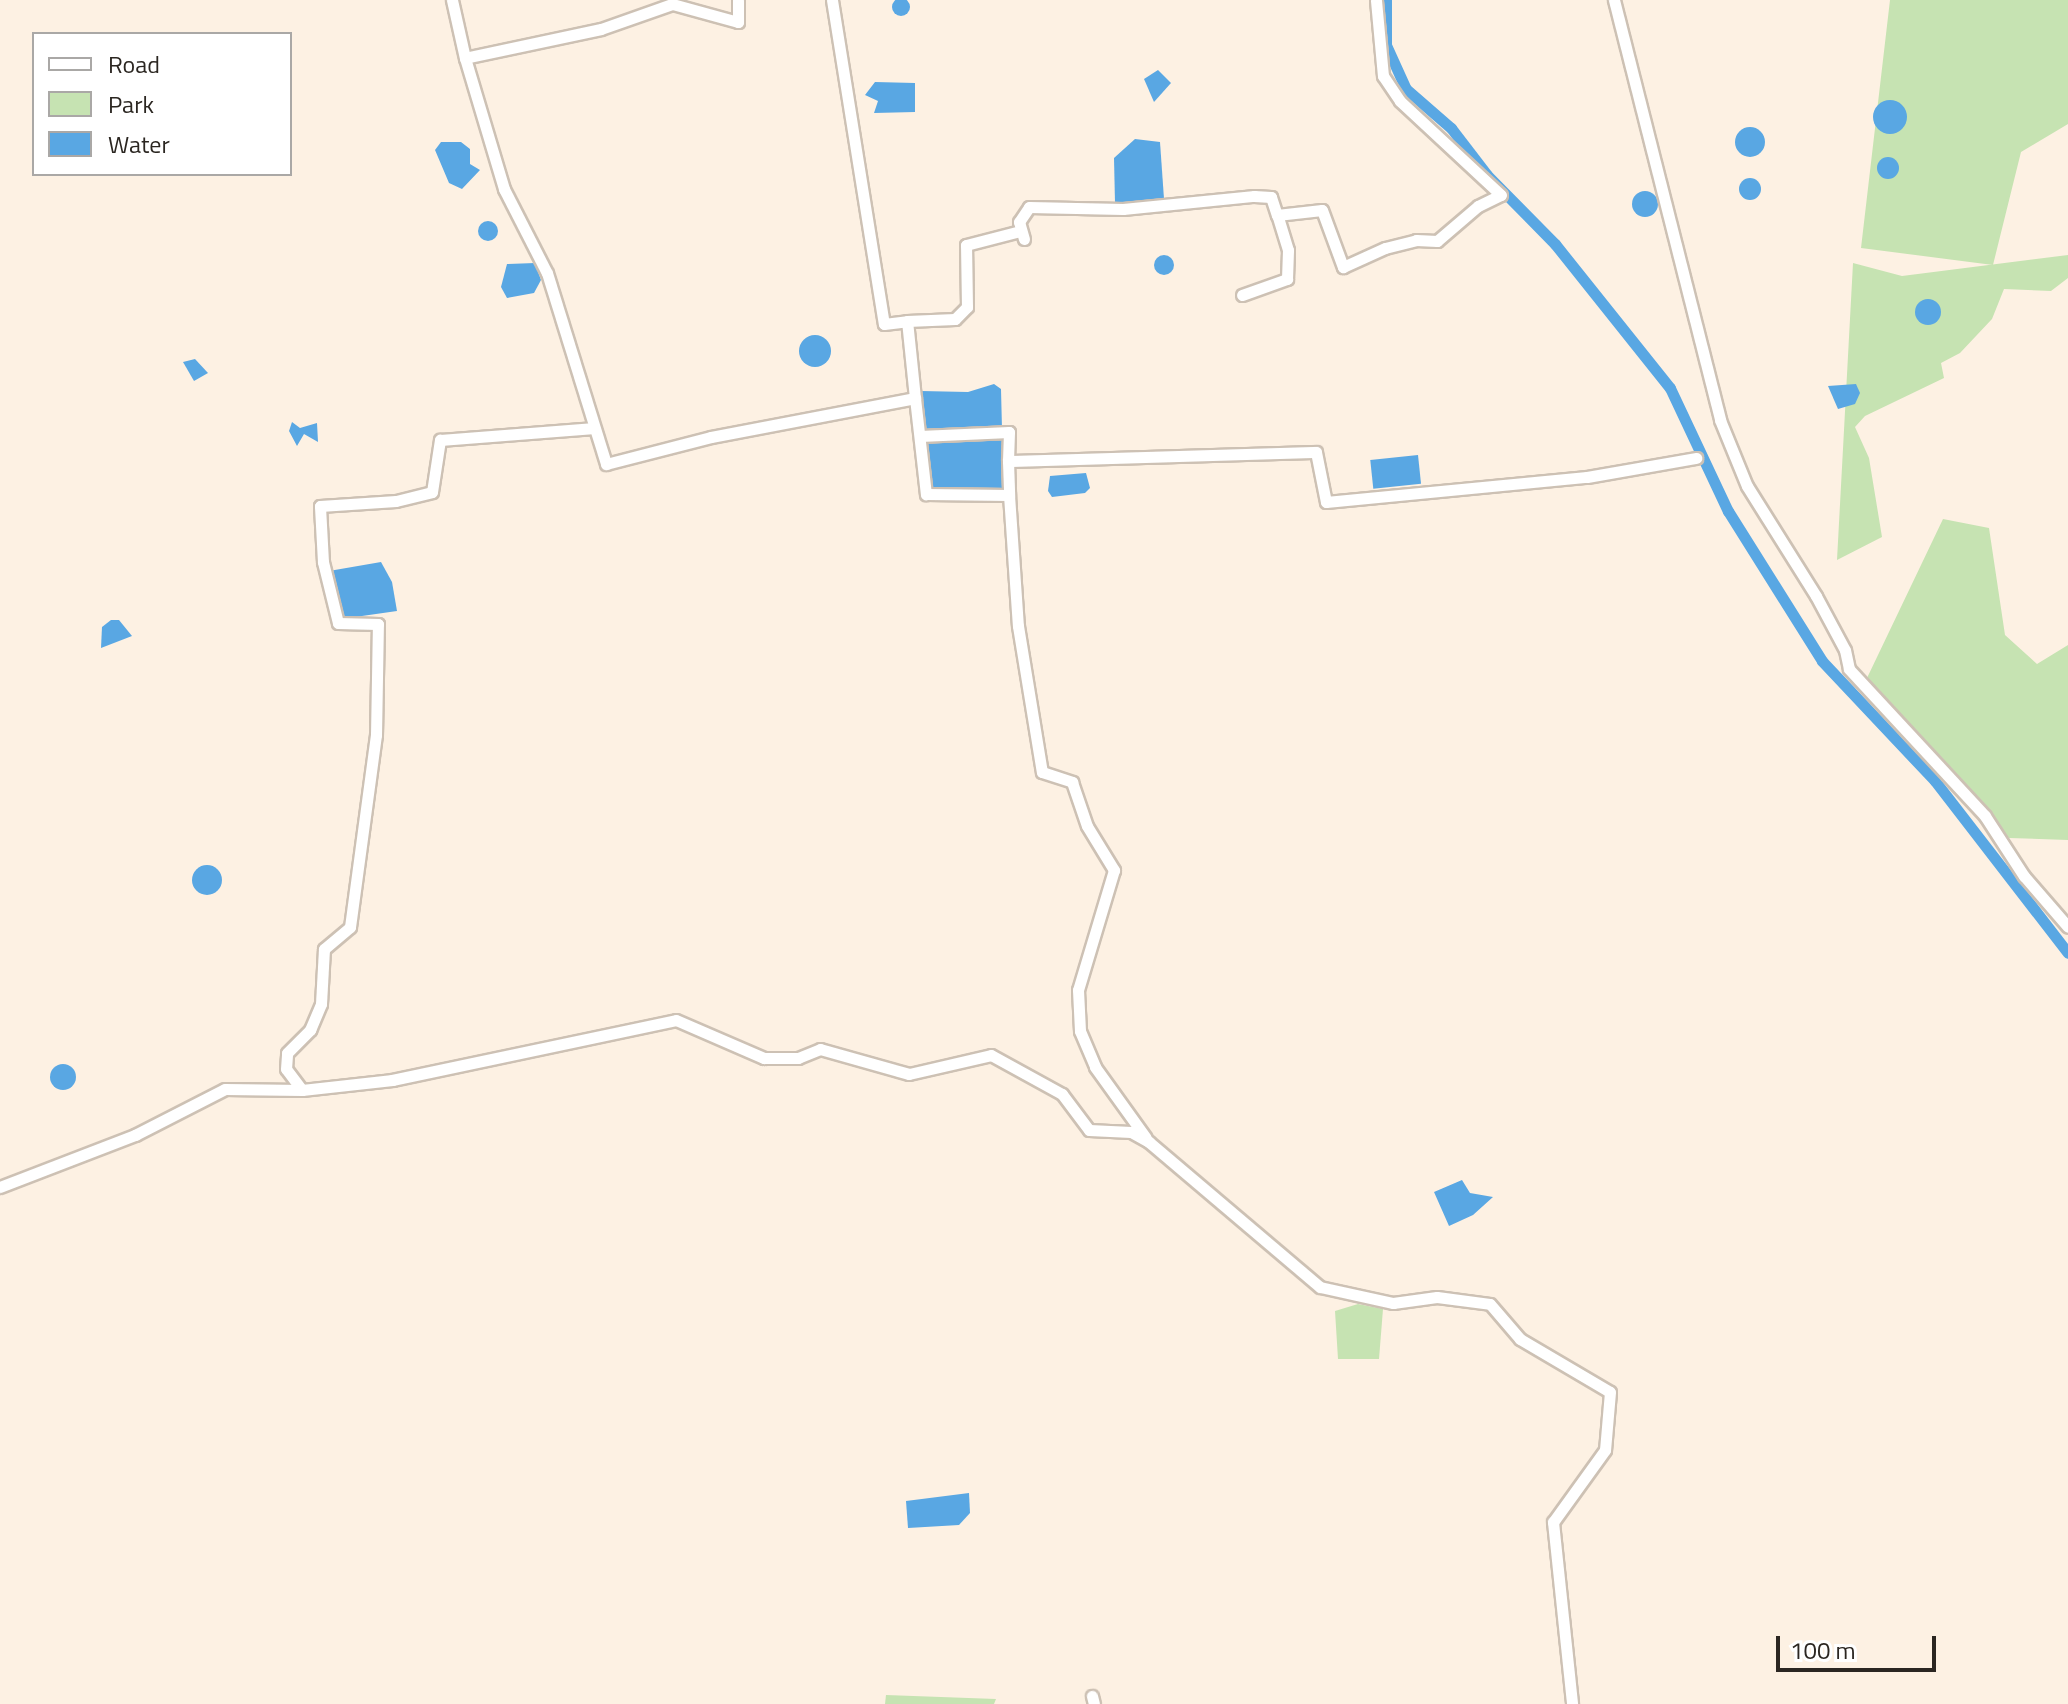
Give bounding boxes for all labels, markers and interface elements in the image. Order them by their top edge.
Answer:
legend [32,32,292,176]
text: Road [108,46,160,82]
text: Park [108,86,154,122]
text: Water [108,126,170,162]
scale bar [1780,1620,1940,1670]
text: 100 m [1790,1632,1856,1668]

